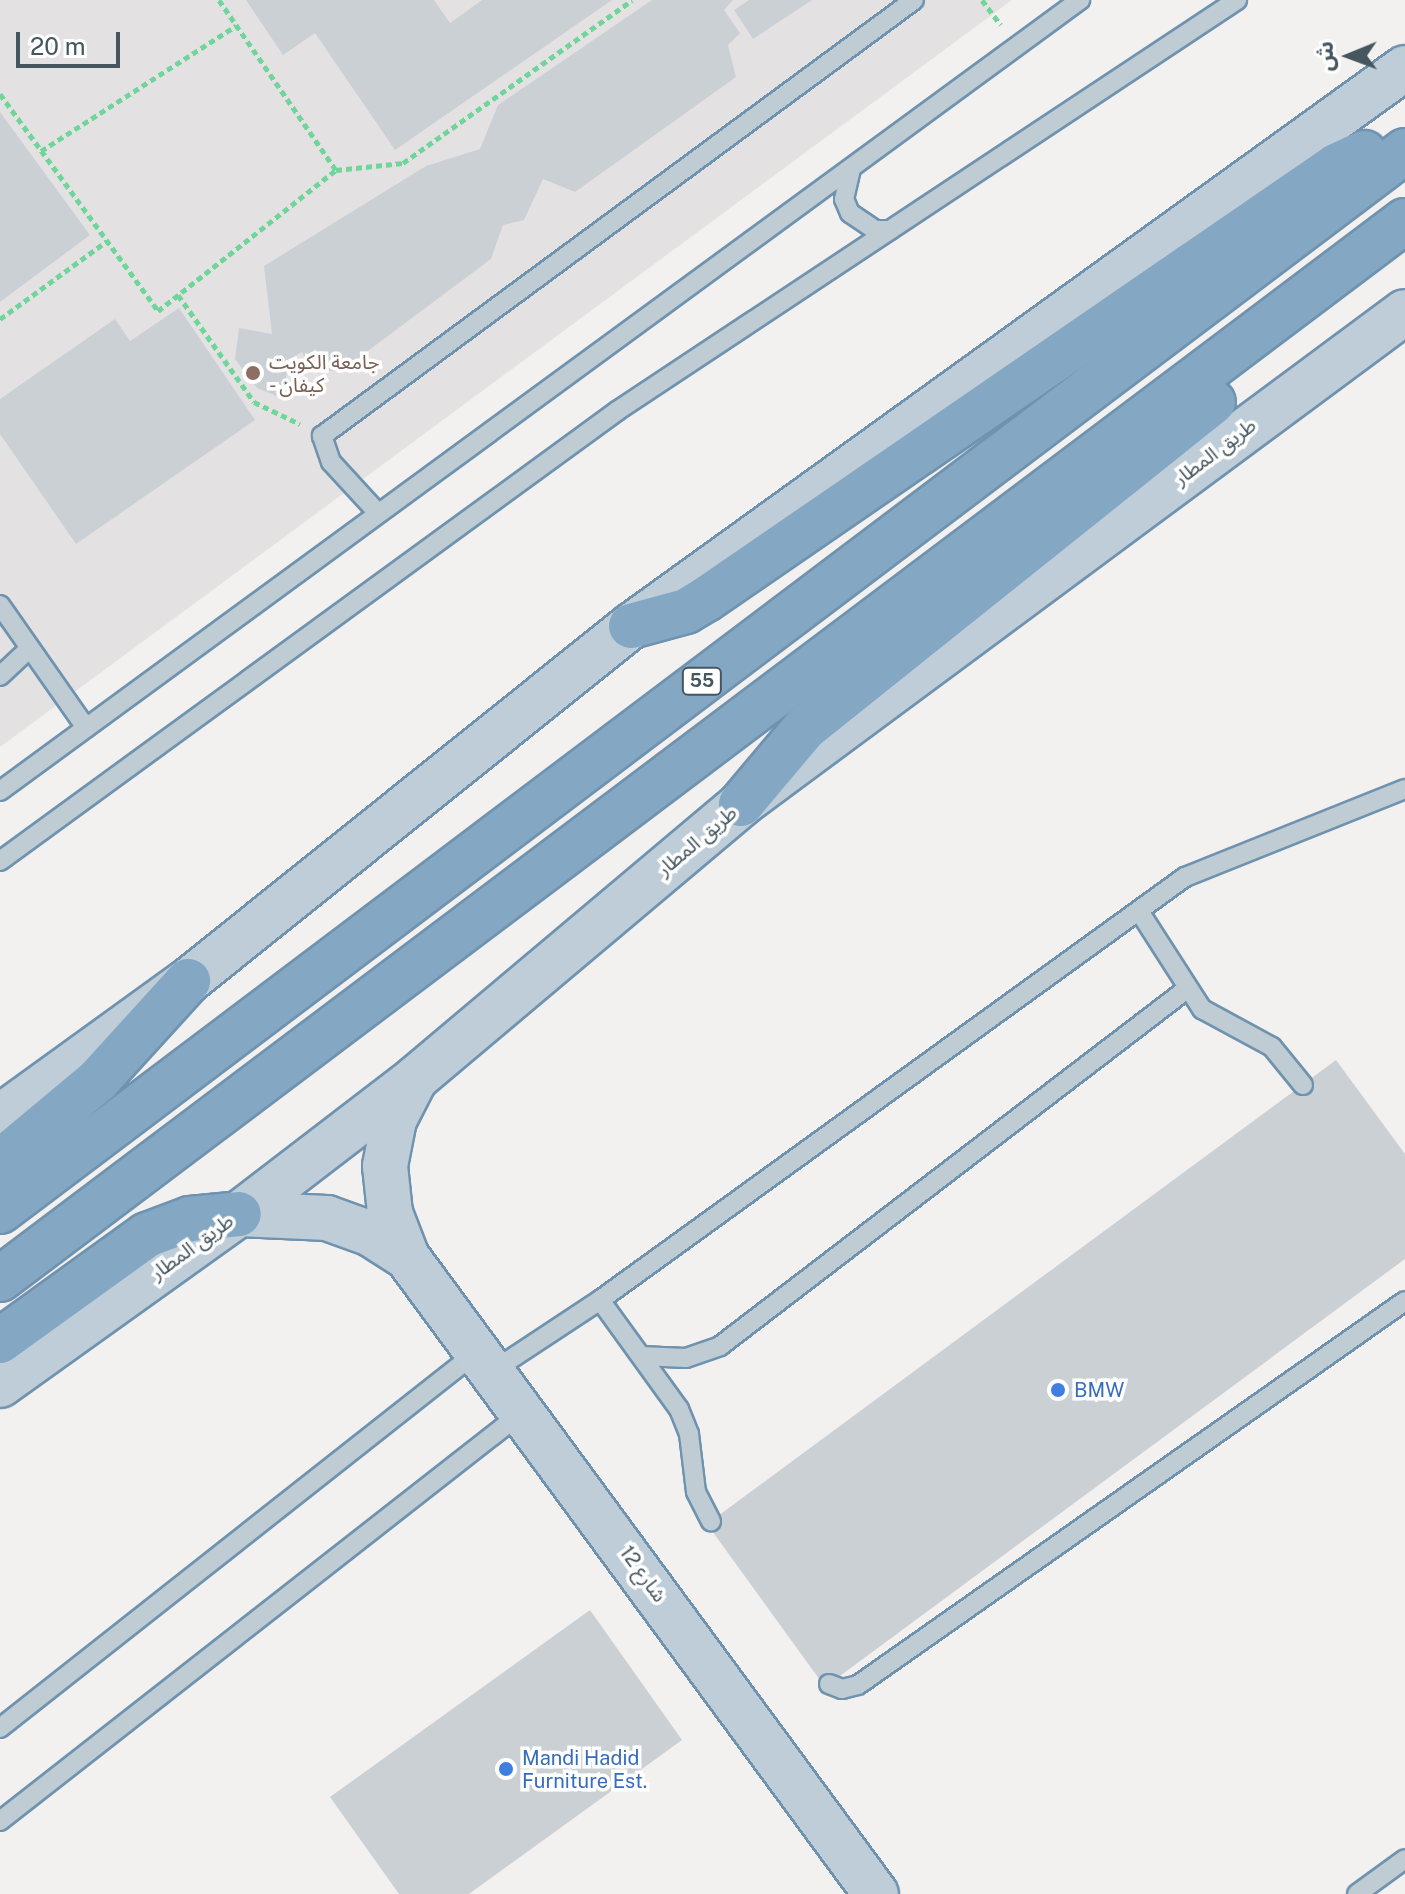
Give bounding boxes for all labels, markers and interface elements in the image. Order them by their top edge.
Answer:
scale bar [20,16,124,66]
north arrow [1309,16,1389,96]
text: 20 m [30,32,86,60]
text: ش [1312,41,1338,72]
place label: جامعة الكويت - كيفان [269,350,379,397]
marker: جامعة الكويت - كيفان [244,364,262,382]
street label: طريق المطار [1169,413,1261,491]
road number: 55 [680,667,724,695]
street label: طريق المطار [652,801,742,881]
street label: طريق المطار [146,1209,238,1285]
place label: BMW [1074,1378,1124,1402]
marker: BMW [1049,1381,1067,1399]
street label: شارع 12 [615,1541,671,1607]
place label: Mandi Hadid Furniture Est. [522,1746,647,1793]
marker: Mandi Hadid Furniture Est. [497,1760,515,1778]

